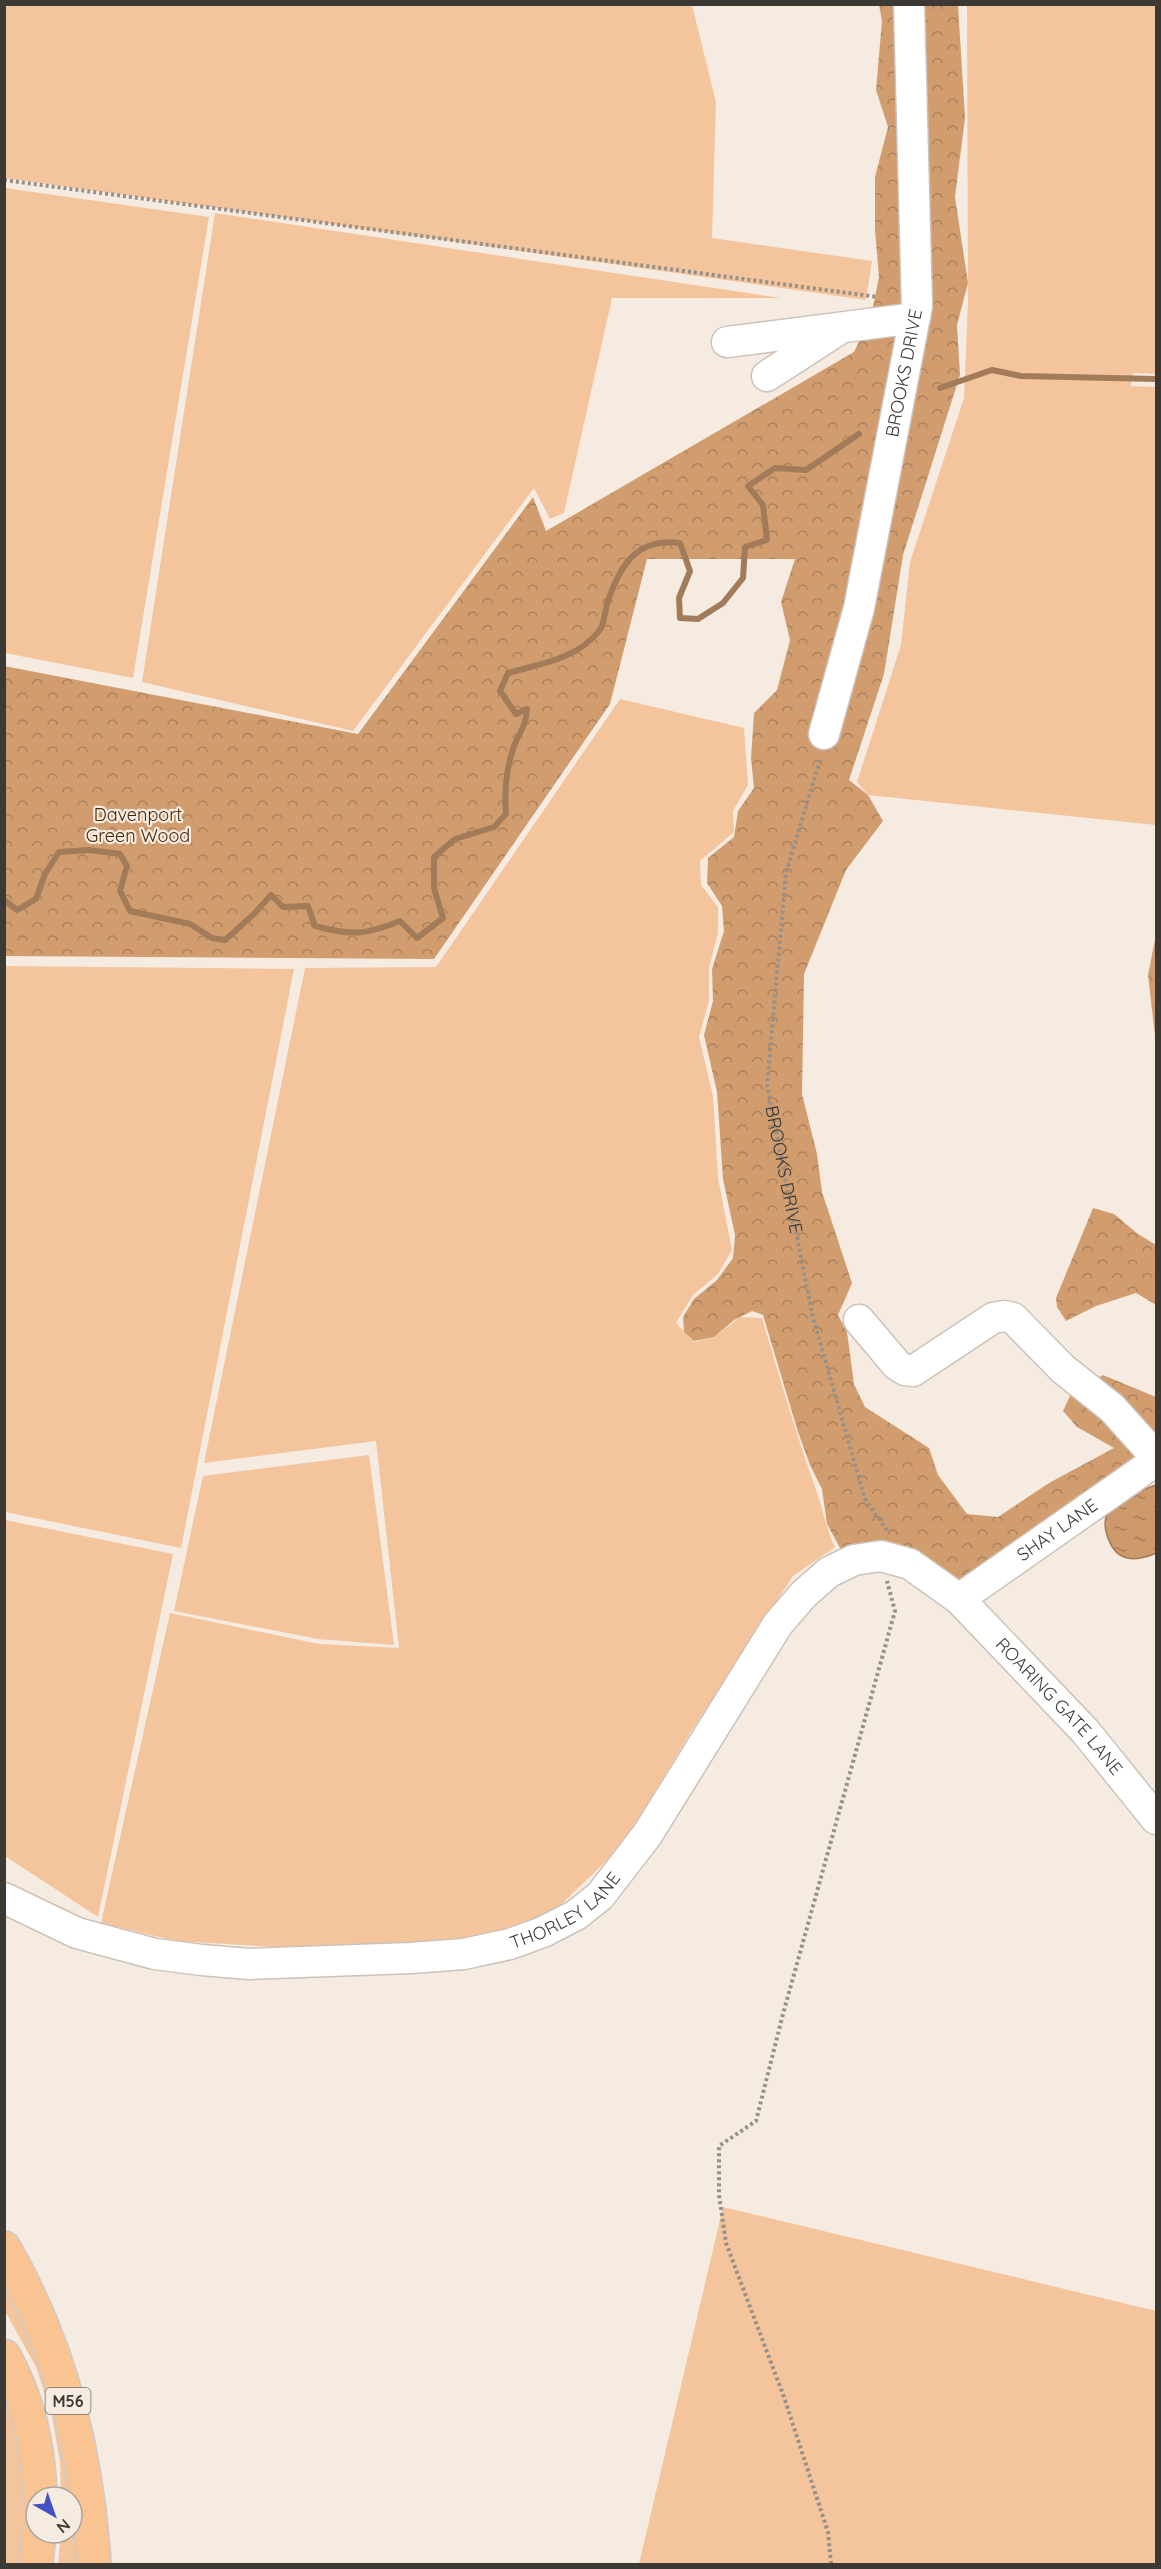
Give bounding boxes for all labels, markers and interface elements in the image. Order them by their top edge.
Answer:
street label: BROOKS DRIVE [880,307,927,439]
park label: Davenport Green Wood [86,803,190,847]
street label: BROOKS DRIVE [760,1103,808,1235]
street label: SHAY LANE [1012,1493,1102,1566]
street label: ROARING GATE LANE [991,1632,1128,1780]
street label: THORLEY LANE [507,1867,625,1954]
road number: M56 [46,2388,90,2414]
north arrow [24,2485,84,2545]
text: N [53,2515,75,2538]

